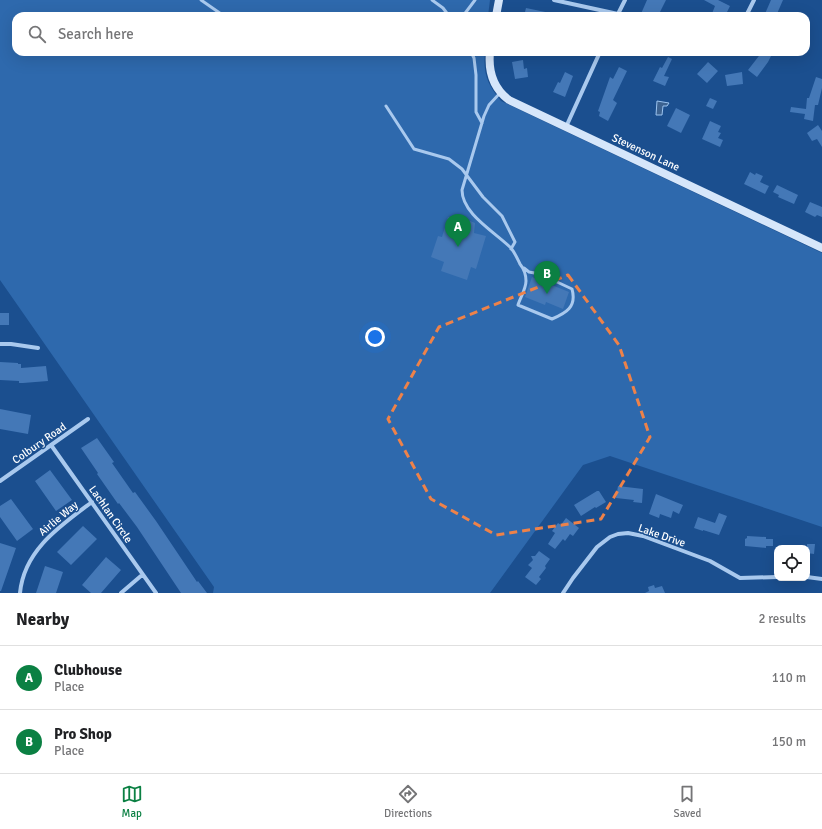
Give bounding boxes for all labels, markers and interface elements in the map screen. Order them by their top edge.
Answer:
search box [12,12,810,56]
icon: search [26,23,48,45]
text: Search here [58,25,134,43]
street label: Stevenson Lane [610,131,682,174]
pin: A [445,214,471,247]
pin: B [534,261,560,294]
your location [365,327,385,347]
street label: Colbury Road [10,420,69,467]
street label: Lachlan Circle [86,483,135,545]
street label: Airlie Way [36,498,81,539]
street label: Lake Drive [637,521,687,550]
map controls [774,545,810,581]
button: locate [774,545,810,581]
text: Nearby [16,609,69,630]
text: 2 results [758,611,806,627]
text: Clubhouse [54,661,122,679]
text: A [25,670,33,686]
text: 110 m [772,670,806,686]
text: Place [54,679,84,695]
text: Pro Shop [54,725,112,743]
text: B [25,734,33,750]
text: 150 m [772,734,806,750]
text: Place [54,743,84,759]
tab: Map [121,783,143,820]
tab: Directions [384,783,432,820]
tab: Saved [674,783,701,820]

